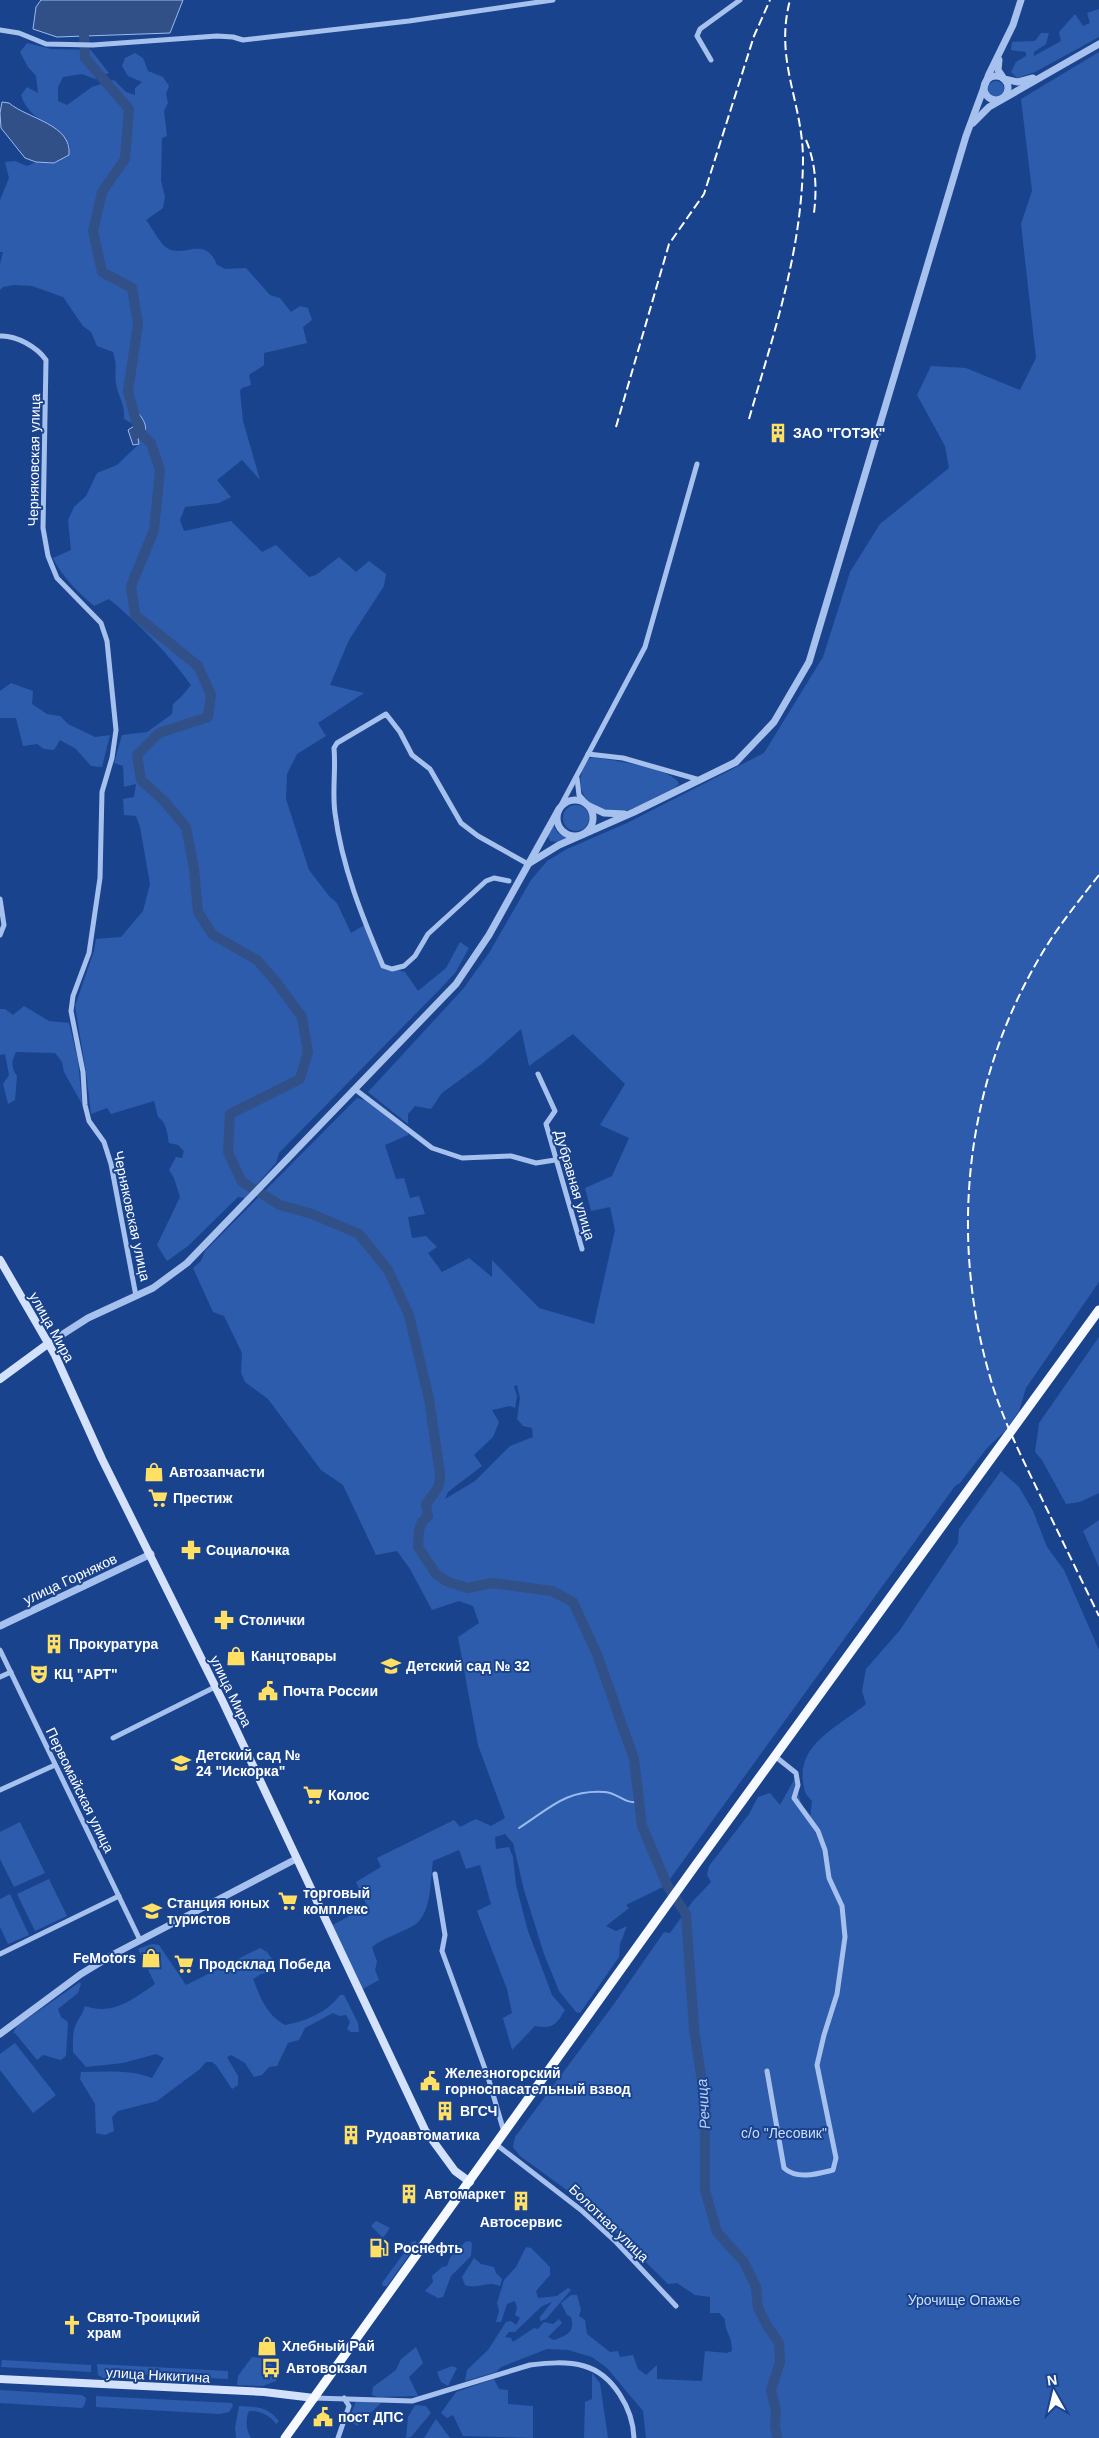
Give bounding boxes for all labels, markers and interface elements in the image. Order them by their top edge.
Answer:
street label: Черняковская улица [25,393,43,527]
building icon: ЗАО "ГОТЭК" [767,422,789,444]
place label: ЗАО "ГОТЭК" [793,425,885,441]
street label: Дубравная улица [552,1128,598,1242]
street label: Черняковская улица [110,1149,154,1283]
street label: улица Мира [26,1289,78,1365]
shop icon: Автозапчасти [143,1461,165,1483]
place label: Автозапчасти [169,1464,265,1480]
supermarket icon: Престиж [147,1487,169,1509]
place label: Престиж [173,1490,233,1506]
pharmacy icon: Социалочка [180,1539,202,1561]
place label: Социалочка [206,1542,290,1558]
street label: улица Горняков [21,1550,119,1608]
pharmacy icon: Столички [213,1609,235,1631]
place label: Столички [239,1612,305,1628]
building icon: Прокуратура [43,1633,65,1655]
place label: Прокуратура [69,1636,158,1652]
shop icon: Канцтовары [225,1645,247,1667]
place label: Канцтовары [251,1648,337,1664]
street label: улица Мира [207,1653,255,1729]
school or university icon: Детский сад № 32 [380,1655,402,1677]
place label: Детский сад № 32 [406,1658,530,1674]
theatre icon: КЦ "АРТ" [28,1663,50,1685]
place label: КЦ "АРТ" [54,1666,118,1682]
public building icon: Почта России [257,1680,279,1702]
place label: Почта России [283,1683,378,1699]
street label: Первомайская улица [43,1725,117,1855]
place label: Детский сад № 24 "Искорка" [196,1747,300,1779]
school or university icon: Детский сад № 24 "Искорка" [170,1752,192,1774]
supermarket icon: Колос [302,1784,324,1806]
place label: Колос [328,1787,370,1803]
place label: торговый комплекс [303,1885,370,1917]
supermarket icon: торговый комплекс [277,1890,299,1912]
place label: Станция юных туристов [167,1895,270,1927]
school or university icon: Станция юных туристов [141,1900,163,1922]
shop icon: FeMotors [140,1947,162,1969]
place label: FeMotors [73,1950,136,1966]
supermarket icon: Продсклад Победа [173,1953,195,1975]
place label: Продсклад Победа [199,1956,331,1972]
place label: Железногорский горноспасательный взвод [444,2065,631,2097]
public building icon: Железногорский горноспасательный взвод [419,2070,441,2092]
water label: Речица [693,2078,713,2130]
building icon: ВГСЧ [434,2100,456,2122]
place label: ВГСЧ [460,2103,497,2119]
building icon: Рудоавтоматика [340,2124,362,2146]
park label: с/о "Лесовик" [741,2125,827,2141]
place label: Рудоавтоматика [366,2127,480,2143]
street label: Болотная улица [566,2181,652,2265]
building icon: Автомаркет [398,2183,420,2205]
place label: Автомаркет [424,2186,506,2202]
building icon: Автосервис [510,2190,532,2212]
place label: Автосервис [480,2214,563,2230]
fuel station icon: Роснефть [368,2237,390,2259]
place label: Роснефть [394,2240,463,2256]
park label: Урочище Опажье [908,2292,1020,2308]
place label: Свято-Троицкий храм [87,2309,200,2341]
church icon: Свято-Троицкий храм [61,2314,83,2336]
shop icon: Хлебный Рай [256,2335,278,2357]
place label: Хлебный Рай [282,2338,375,2354]
bus stop icon: Автовокзал [260,2357,282,2379]
place label: Автовокзал [286,2360,367,2376]
street label: улица Никитина [106,2364,211,2386]
north arrow [1029,2368,1079,2418]
text: N [1046,2371,1058,2389]
public building icon: пост ДПС [312,2406,334,2428]
place label: пост ДПС [338,2409,404,2425]

